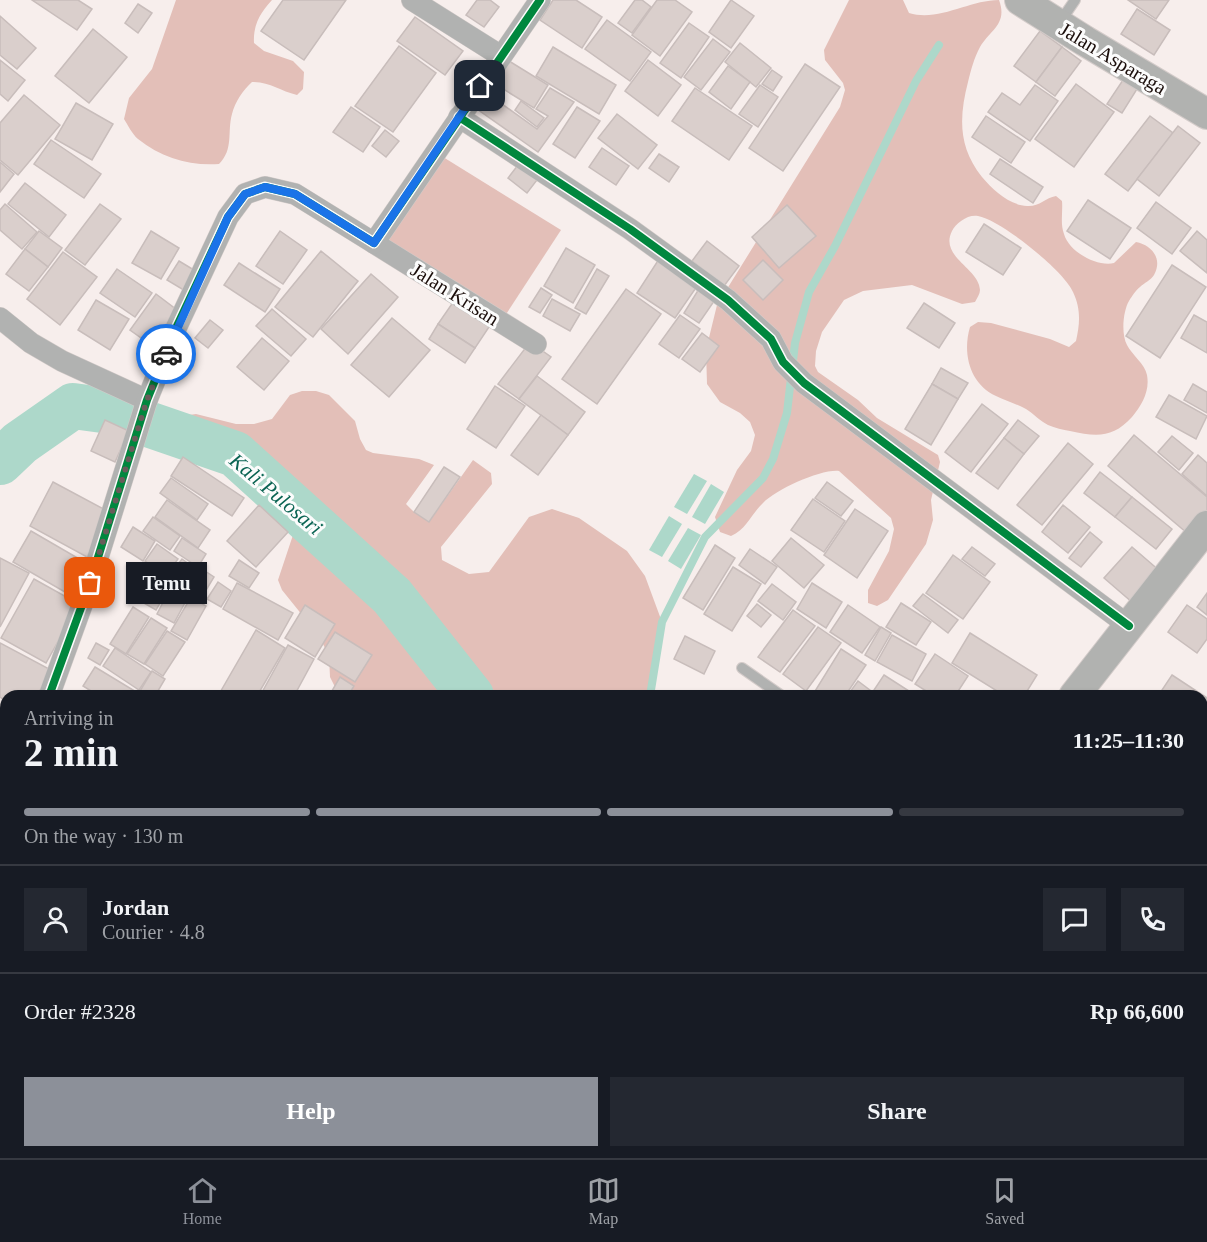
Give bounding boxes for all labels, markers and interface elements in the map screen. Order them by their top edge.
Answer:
street label: Jalan Asparaga [1055,18,1170,99]
pin [454,60,505,111]
icon: home [463,69,496,102]
street label: Jalan Krisan [407,258,503,330]
courier [136,324,196,384]
icon: car [150,338,183,371]
water label: Kali Pulosari [224,448,327,540]
pin [64,557,115,608]
callout: Temu [126,562,207,604]
icon: bag [73,566,106,599]
text: Temu [142,572,191,594]
text: Arriving in [24,707,113,729]
text: 11:25–11:30 [1073,728,1184,753]
text: 2 min [24,731,118,774]
text: On the way · 130 m [24,825,183,847]
button: person [24,888,87,951]
button: chat [1043,888,1106,951]
button: phone [1121,888,1184,951]
text: Jordan [102,895,169,920]
text: Courier · 4.8 [102,921,205,943]
text: Order #2328 [24,999,136,1024]
text: Rp 66,600 [1090,999,1184,1024]
button: Help [24,1077,598,1146]
button: Share [610,1077,1184,1146]
tab: Home [183,1174,222,1228]
tab: Map [587,1174,620,1228]
tab: Saved [985,1174,1024,1228]

